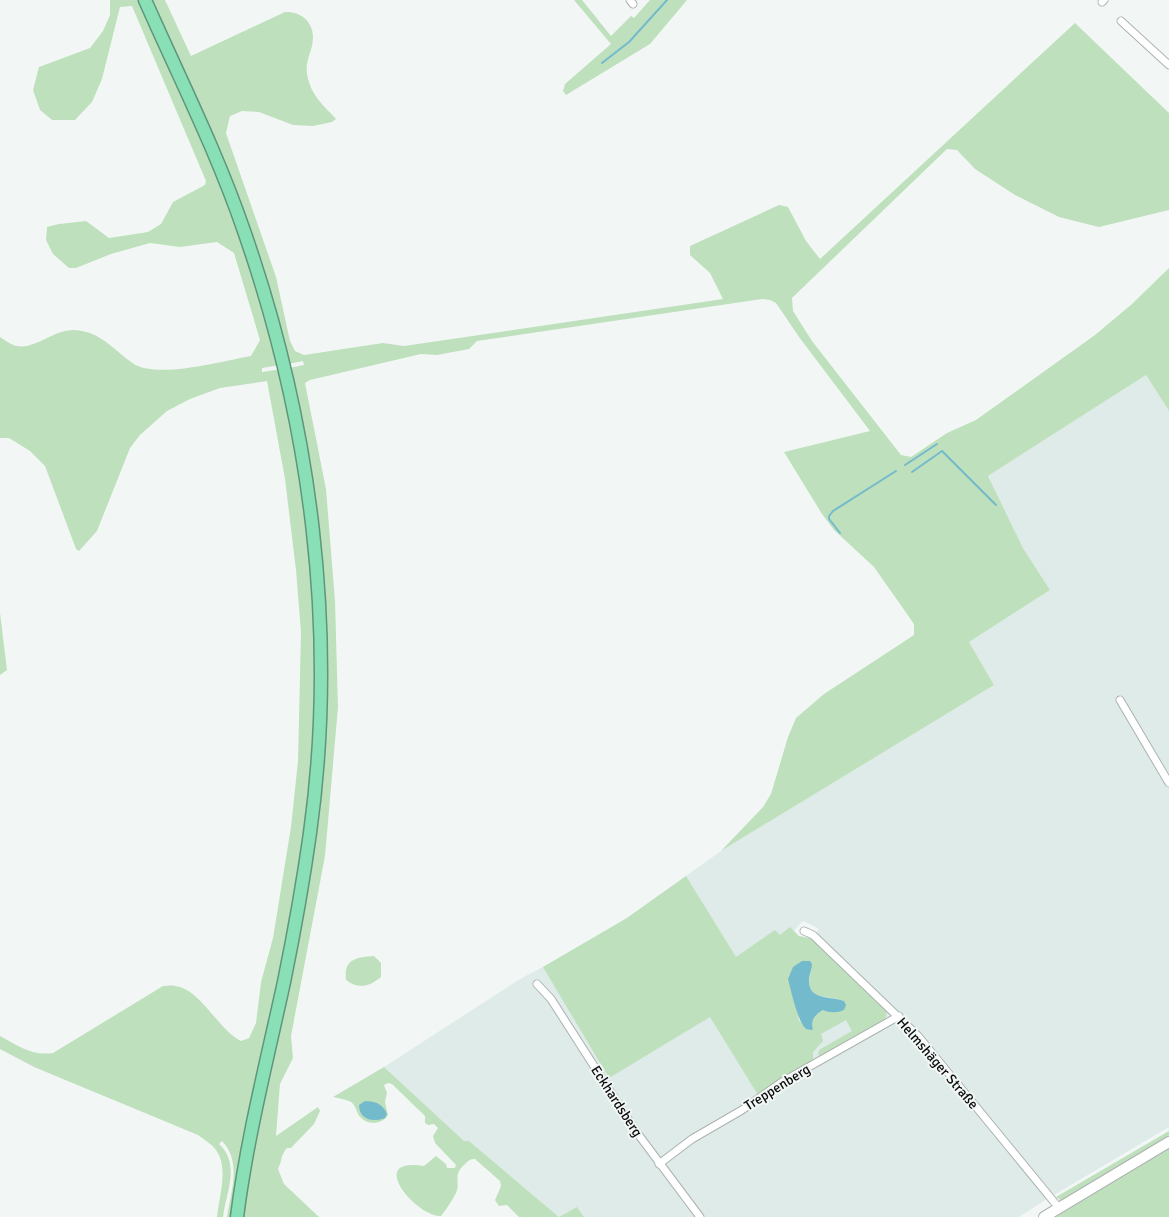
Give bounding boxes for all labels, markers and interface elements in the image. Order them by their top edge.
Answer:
street label: Helmshäger Straße [893,1014,982,1113]
street label: Treppenberg [741,1061,813,1114]
street label: Eckhardsberg [587,1062,646,1140]

